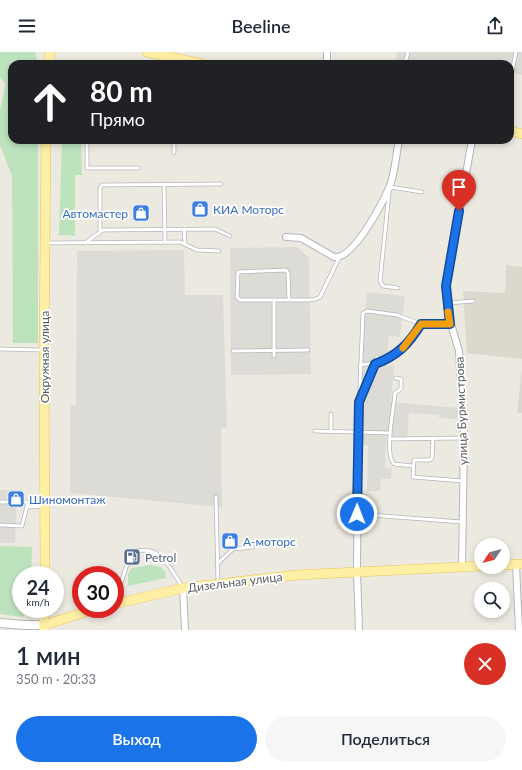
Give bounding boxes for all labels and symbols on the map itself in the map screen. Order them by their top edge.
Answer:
pin [442,170,476,211]
shop icon: КИА Моторс [190,199,210,219]
place label: КИА Моторс [213,202,284,217]
shop icon: Автомастер [131,203,151,223]
place label: Автомастер [62,206,128,221]
street label: Окружная улица [37,311,52,403]
street label: улица Бурмистрова [452,356,470,465]
shop icon: Шиномонтаж [6,489,26,509]
place label: Шиномонтаж [29,492,106,507]
position arrow [336,493,378,535]
shop icon: А-моторс [220,531,240,551]
place label: А-моторс [243,534,296,549]
north arrow [474,538,510,574]
fuel station icon: Petrol [122,547,142,567]
place label: Petrol [145,550,176,565]
speed limit sign: 30 [72,566,124,618]
street label: Дизельная улица [187,569,283,595]

